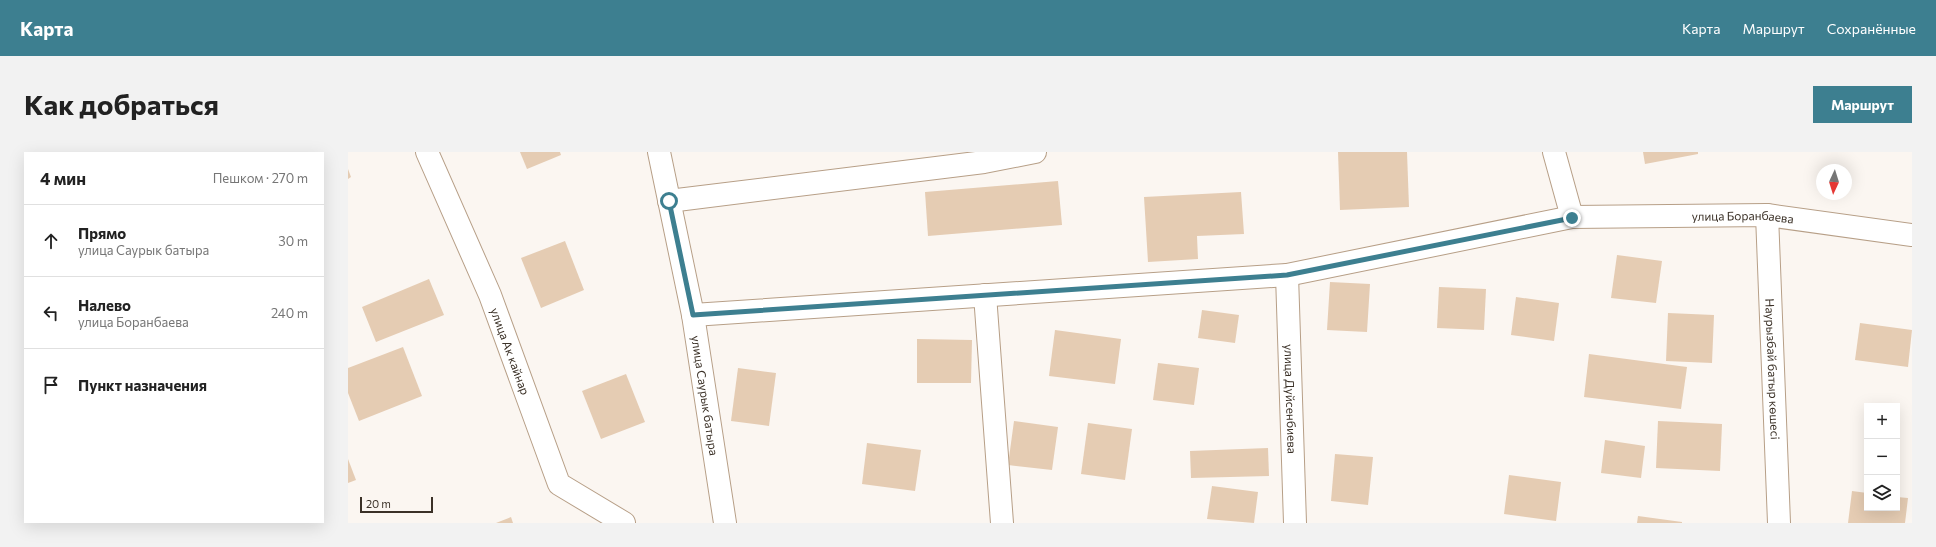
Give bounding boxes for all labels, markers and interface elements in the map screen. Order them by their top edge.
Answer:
text: Карта [20,17,73,40]
text: Карта [1682,20,1720,37]
text: Маршрут [1742,20,1805,37]
text: Сохранённые [1827,20,1916,37]
button: Маршрут [1813,86,1912,123]
text: Как добраться [24,87,219,121]
north arrow [1816,164,1852,200]
text: 4 мин [40,168,86,189]
text: Пешком · 270 m [213,170,308,186]
route start [660,192,678,210]
street label: улица Боранбаева [1692,208,1795,226]
route end [1563,209,1581,227]
text: Прямо [78,224,126,242]
icon: ahead [40,230,62,252]
text: 30 m [278,233,308,249]
text: улица Саурык батыра [78,242,209,258]
text: Налево [78,296,131,314]
street label: Наурызбай батыр көшесі [1763,298,1783,440]
icon: left [40,302,62,324]
text: 240 m [271,305,308,321]
street label: улица Ак кайнар [488,306,533,397]
text: улица Боранбаева [78,314,189,330]
street label: улица Саурык батыра [689,335,722,457]
street label: улица Дуйсенбиева [1282,344,1300,454]
icon: arrive [40,374,62,396]
text: Пункт назначения [78,376,207,394]
map controls [1864,403,1900,511]
button: + [1864,403,1900,439]
button: − [1864,439,1900,475]
button: layers [1864,475,1900,511]
scale bar [360,495,433,514]
text: 20 m [366,497,391,510]

